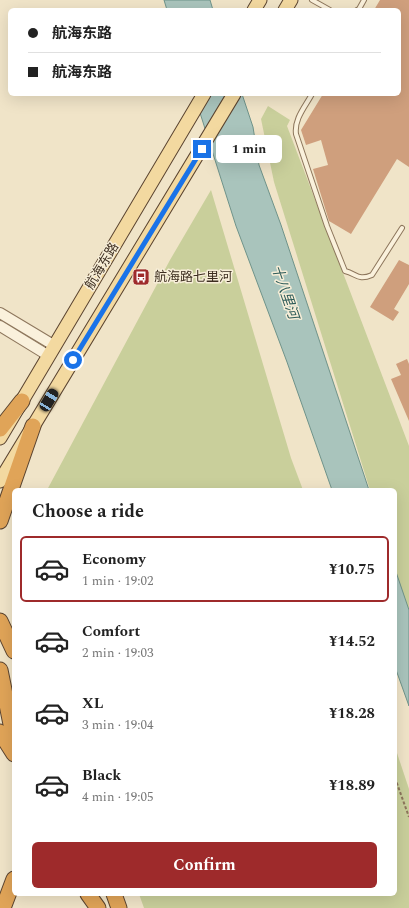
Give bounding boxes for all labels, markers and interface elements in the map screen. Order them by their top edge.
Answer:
text: 航海东路 [52,22,112,45]
text: 航海东路 [52,61,112,84]
callout: 1 min [216,135,282,163]
text: 1 min [232,139,266,159]
route end [193,140,211,158]
street label: 航海东路 [80,239,124,293]
water label: 十八里河 [266,262,305,325]
bus stop icon: 航海路七里河 [131,267,151,287]
place label: 航海路七里河 [154,267,232,287]
route start [64,351,82,369]
car [38,387,60,413]
text: Choose a ride [32,498,144,525]
text: Economy [82,548,146,571]
icon: car [34,551,70,587]
text: ¥10.75 [329,558,375,581]
text: 1 min · 19:02 [82,571,154,591]
text: Comfort [82,620,140,643]
icon: car [34,623,70,659]
text: ¥14.52 [329,630,375,653]
text: 2 min · 19:03 [82,643,154,663]
text: XL [82,692,103,715]
icon: car [34,695,70,731]
text: ¥18.28 [329,702,375,725]
text: 3 min · 19:04 [82,715,154,735]
text: Black [82,764,121,787]
icon: car [34,767,70,803]
text: ¥18.89 [329,774,375,797]
text: 4 min · 19:05 [82,787,154,807]
button: Confirm [32,842,377,888]

